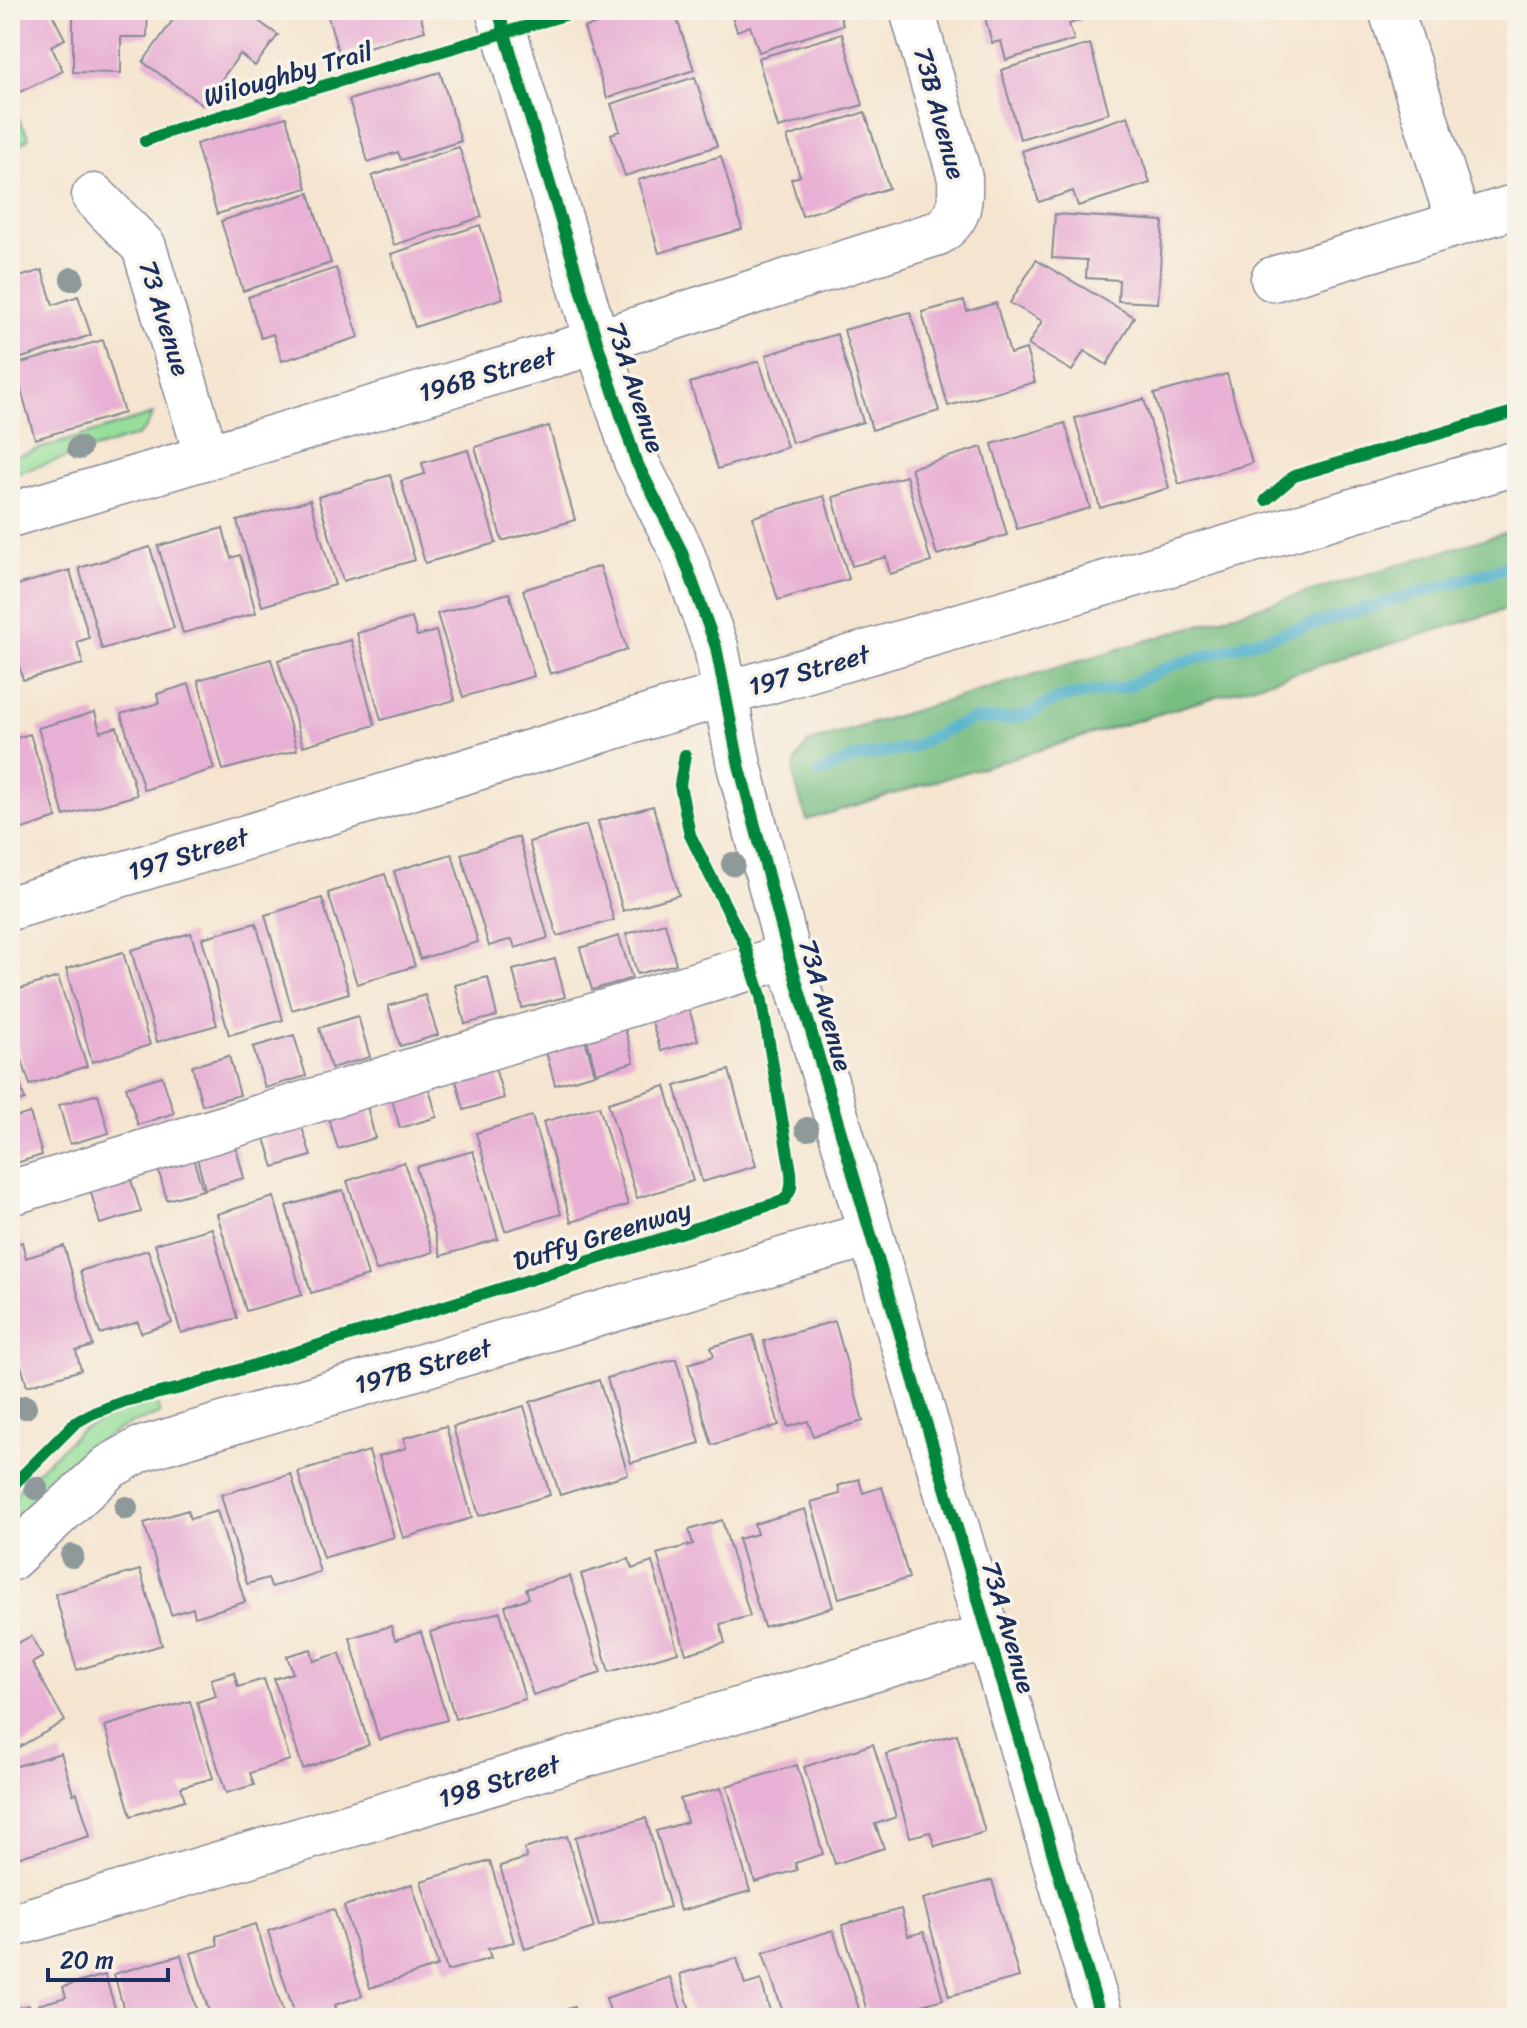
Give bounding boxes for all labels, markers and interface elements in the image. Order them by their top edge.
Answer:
street label: Wiloughby Trail [198,28,379,120]
street label: 73B Avenue [900,42,980,185]
street label: 73 Avenue [126,254,205,382]
street label: 73A Avenue [593,315,679,459]
street label: 196B Street [413,332,562,415]
street label: 197 Street [743,630,877,709]
street label: 197 Street [122,813,256,894]
street label: 73A Avenue [785,933,867,1077]
street label: Duffy Greenway [507,1186,697,1284]
street label: 197B Street [349,1324,498,1407]
street label: 73A Avenue [968,1555,1050,1699]
street label: 198 Street [432,1740,567,1821]
scale bar [48,1932,168,1982]
text: 20 m [60,1939,114,1981]

